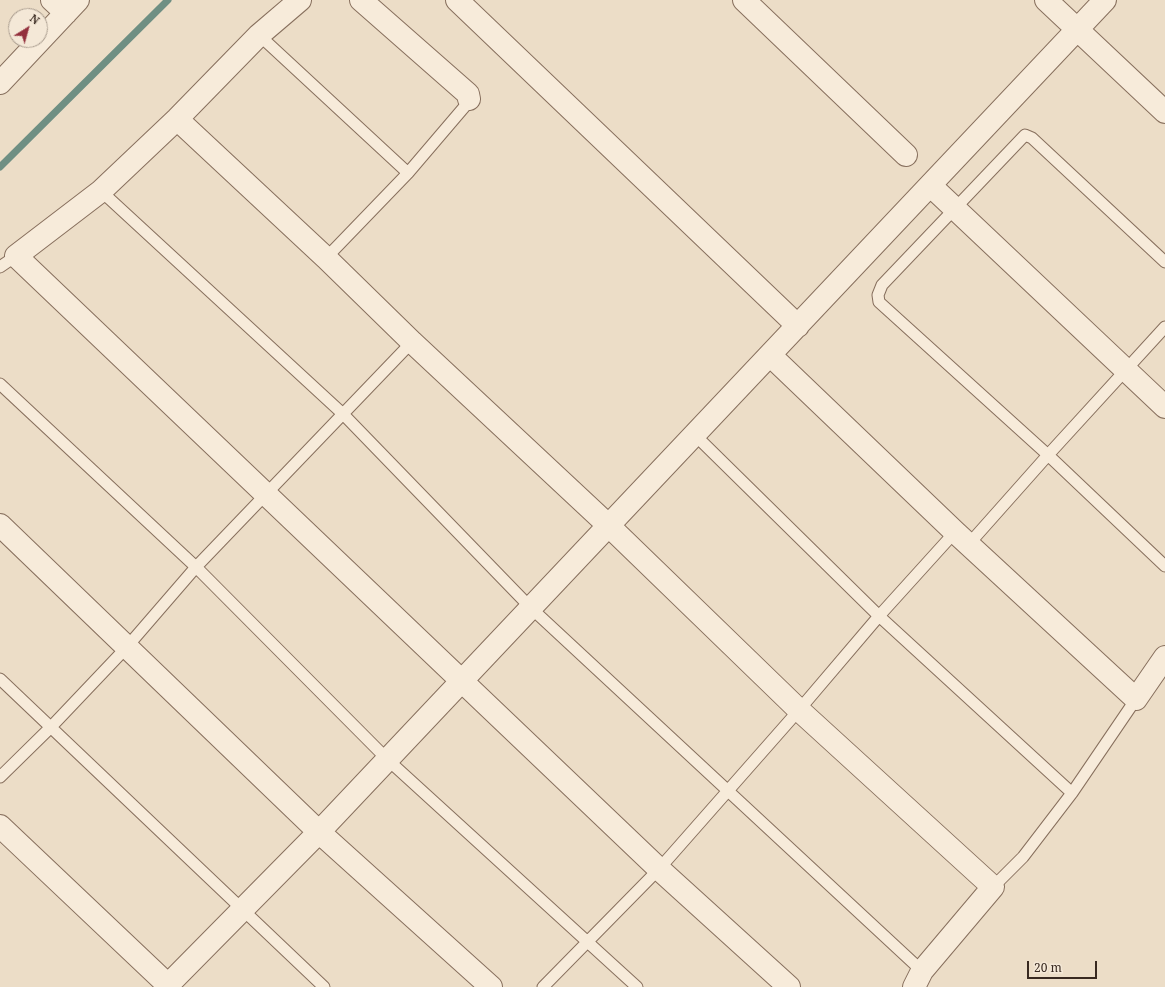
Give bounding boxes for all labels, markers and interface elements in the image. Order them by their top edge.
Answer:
north arrow [8,8,48,48]
text: N [27,10,43,27]
scale bar [1029,953,1099,979]
text: 20 m [1034,959,1062,976]

